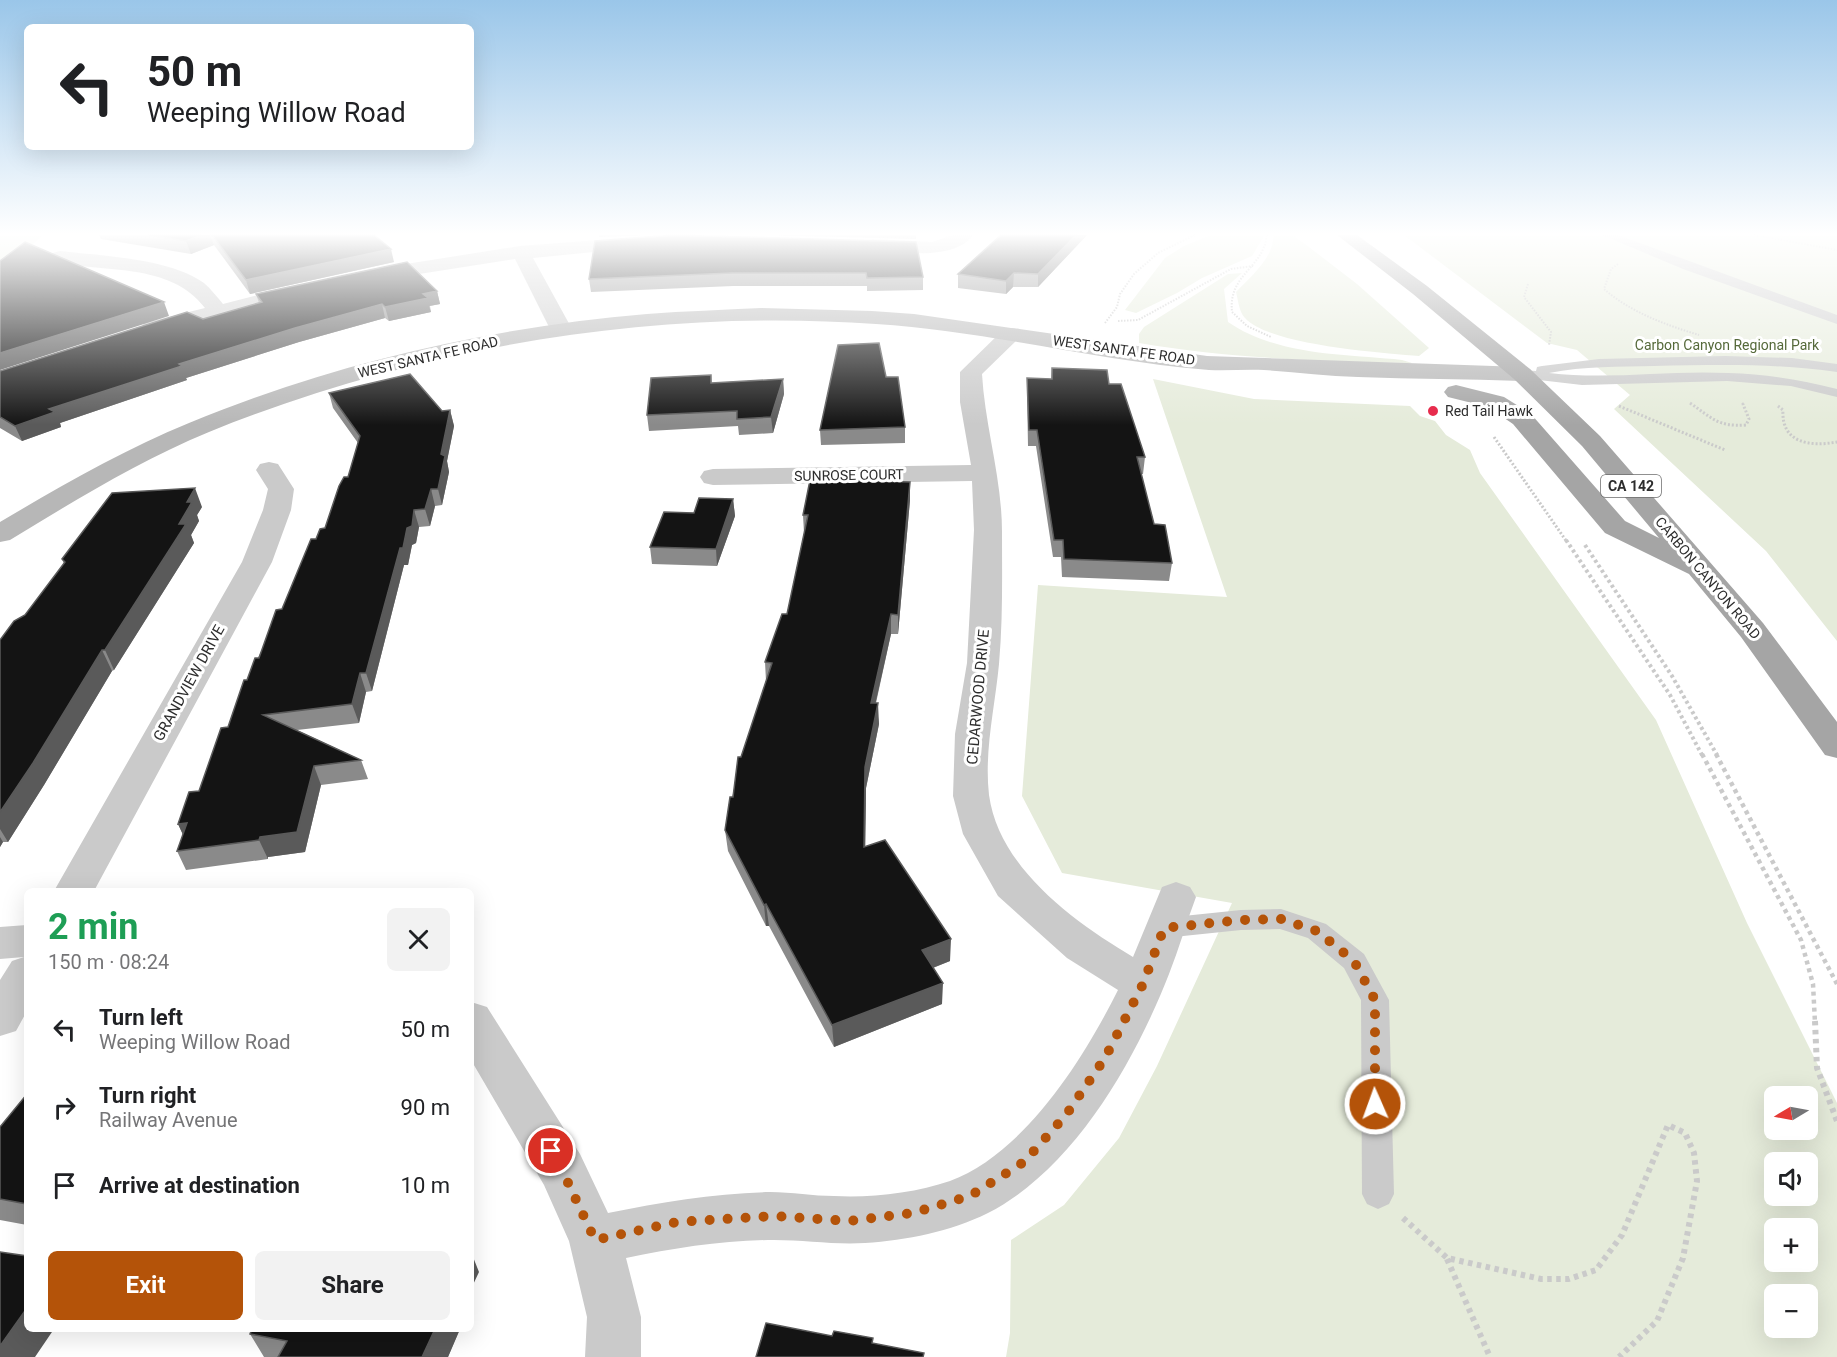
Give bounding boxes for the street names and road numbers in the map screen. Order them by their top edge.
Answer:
street label: WEST SANTA FE ROAD [1052,332,1196,368]
street label: WEST SANTA FE ROAD [356,333,500,381]
street label: SUNROSE COURT [794,466,905,484]
road number: CA 142 [1601,475,1661,497]
street label: CARBON CANYON ROAD [1652,514,1764,642]
street label: GRANDVIEW DRIVE [150,621,229,744]
street label: CEDARWOOD DRIVE [963,628,993,765]

